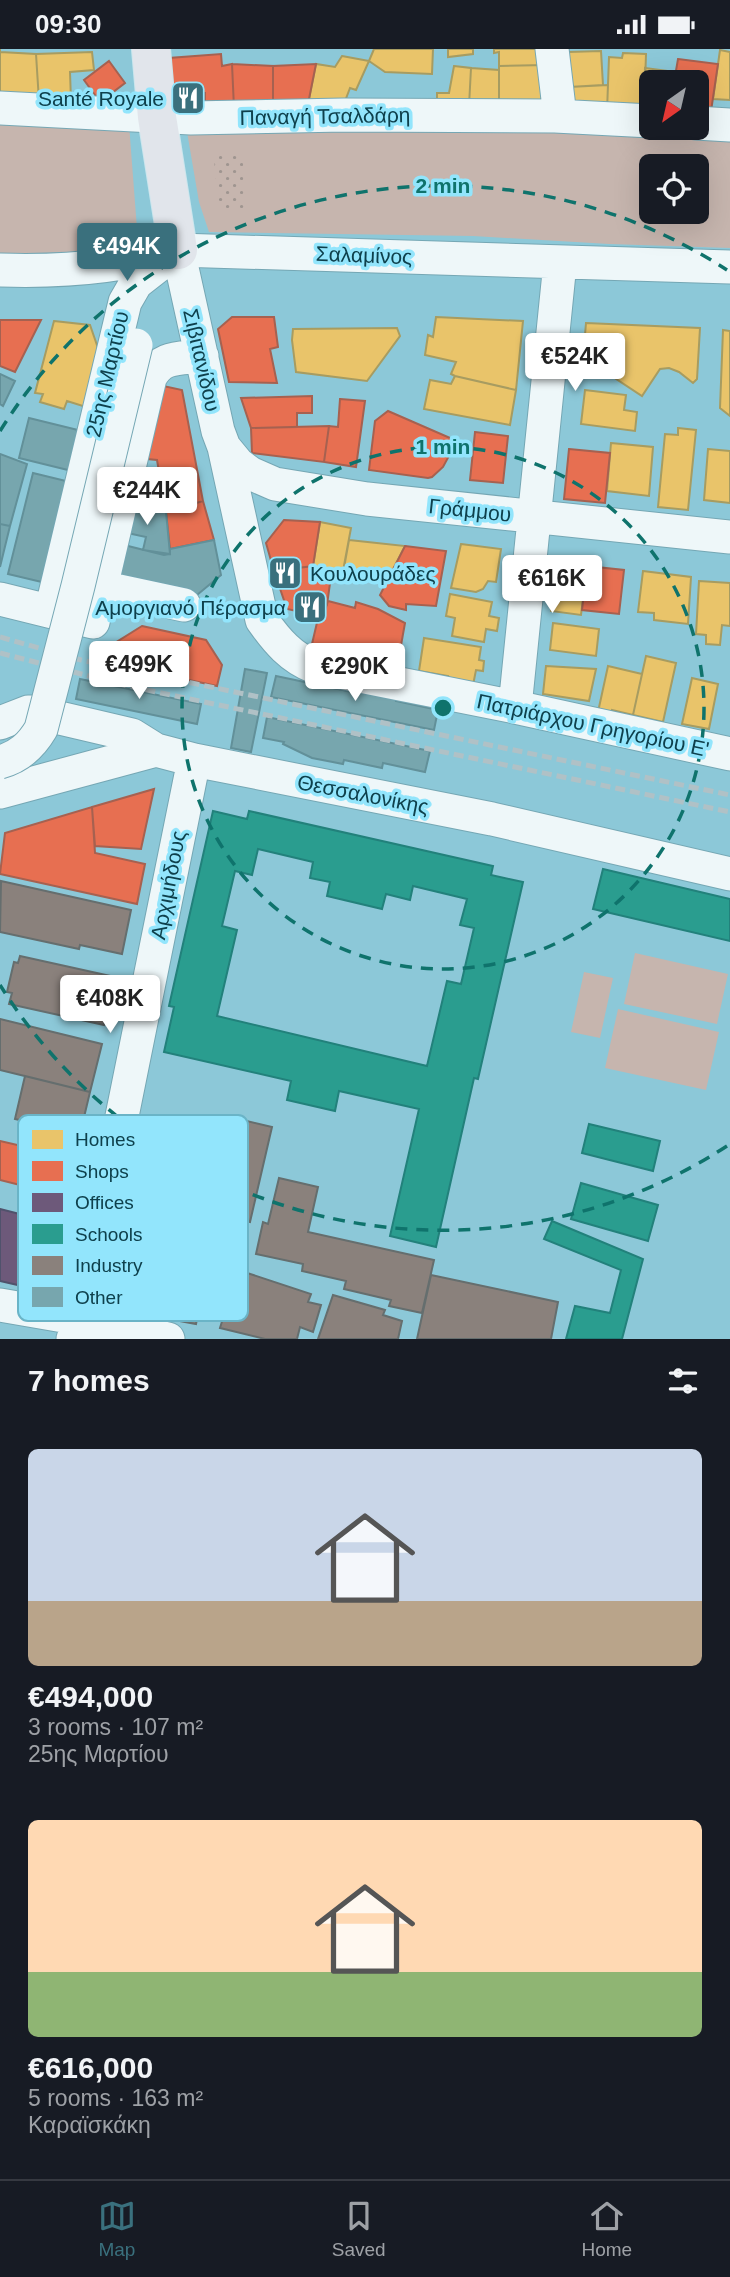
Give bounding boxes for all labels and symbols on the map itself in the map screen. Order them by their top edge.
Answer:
north arrow [639,70,709,140]
restaurant icon: Santé Royale [169,79,207,117]
place label: Santé Royale [38,87,164,110]
street label: Παναγή Τσαλδάρη [239,103,411,129]
text: 2 min [416,174,470,197]
pin: €494K [78,223,176,283]
street label: Σαλαμίνος [315,242,413,268]
street label: Σιβιτανίδου [179,306,225,414]
street label: 25ης Μαρτίου [81,309,133,439]
pin: €524K [526,333,624,393]
text: 1 min [416,435,470,458]
pin: €244K [98,468,196,527]
street label: Γράμμου [428,494,512,526]
restaurant icon: Κουλουράδες [266,554,304,592]
pin: €616K [503,555,601,615]
place label: Κουλουράδες [310,562,436,585]
restaurant icon: Αμοργιανό Πέρασμα [291,588,329,626]
place label: Αμοργιανό Πέρασμα [95,596,286,619]
pin: €499K [90,641,188,701]
pin: €290K [306,643,404,703]
street label: Πατριάρχου Γρηγορίου Ε' [475,689,711,761]
centre of rings [431,696,455,720]
street label: Θεσσαλονίκης [295,770,431,818]
street label: Αρχιμήδους [146,829,190,941]
pin: €408K [61,975,159,1035]
legend [18,1115,248,1321]
text: Homes [75,1129,135,1150]
text: Shops [75,1161,129,1182]
text: Offices [75,1192,134,1213]
text: Schools [75,1224,143,1245]
text: Industry [75,1255,143,1276]
text: Other [75,1287,123,1308]

